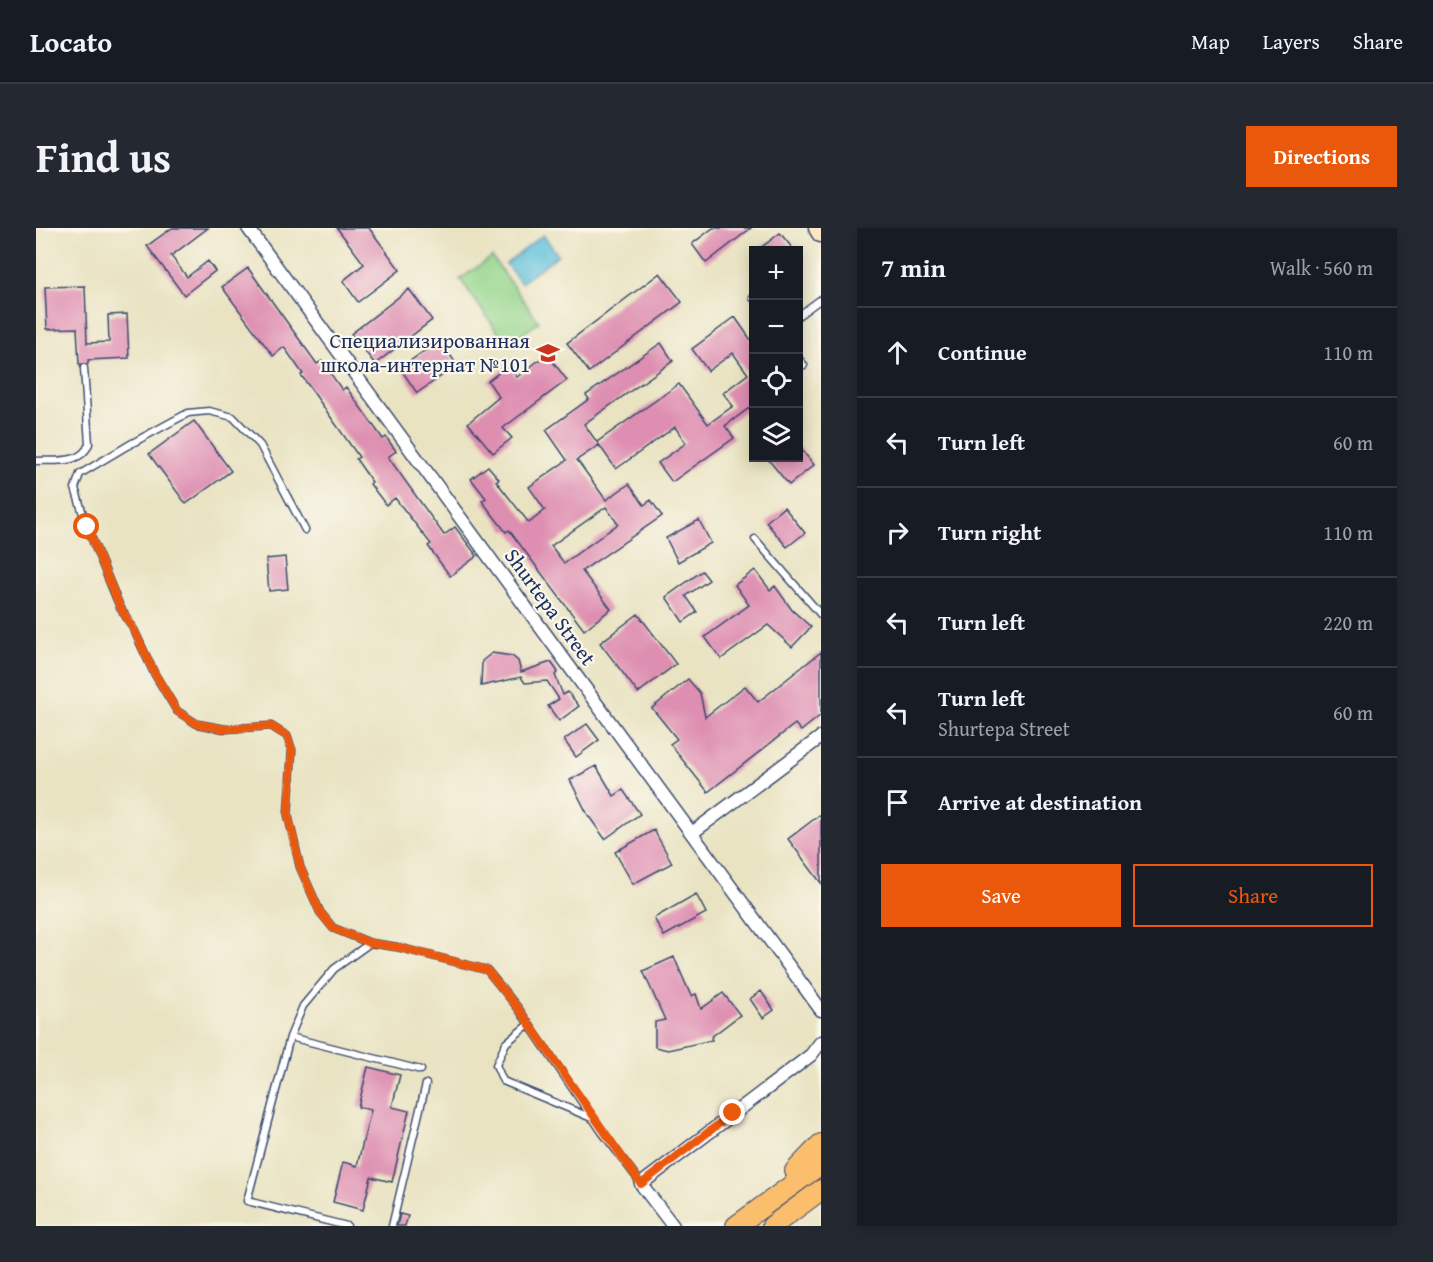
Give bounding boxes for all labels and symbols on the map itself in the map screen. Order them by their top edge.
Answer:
place label: Специализированная школа-интернат №101 [321,325,530,380]
school or university icon: Специализированная школа-интернат №101 [535,340,561,366]
route start [73,513,99,539]
street label: Shurtepa Street [497,542,604,672]
route end [719,1099,745,1125]

